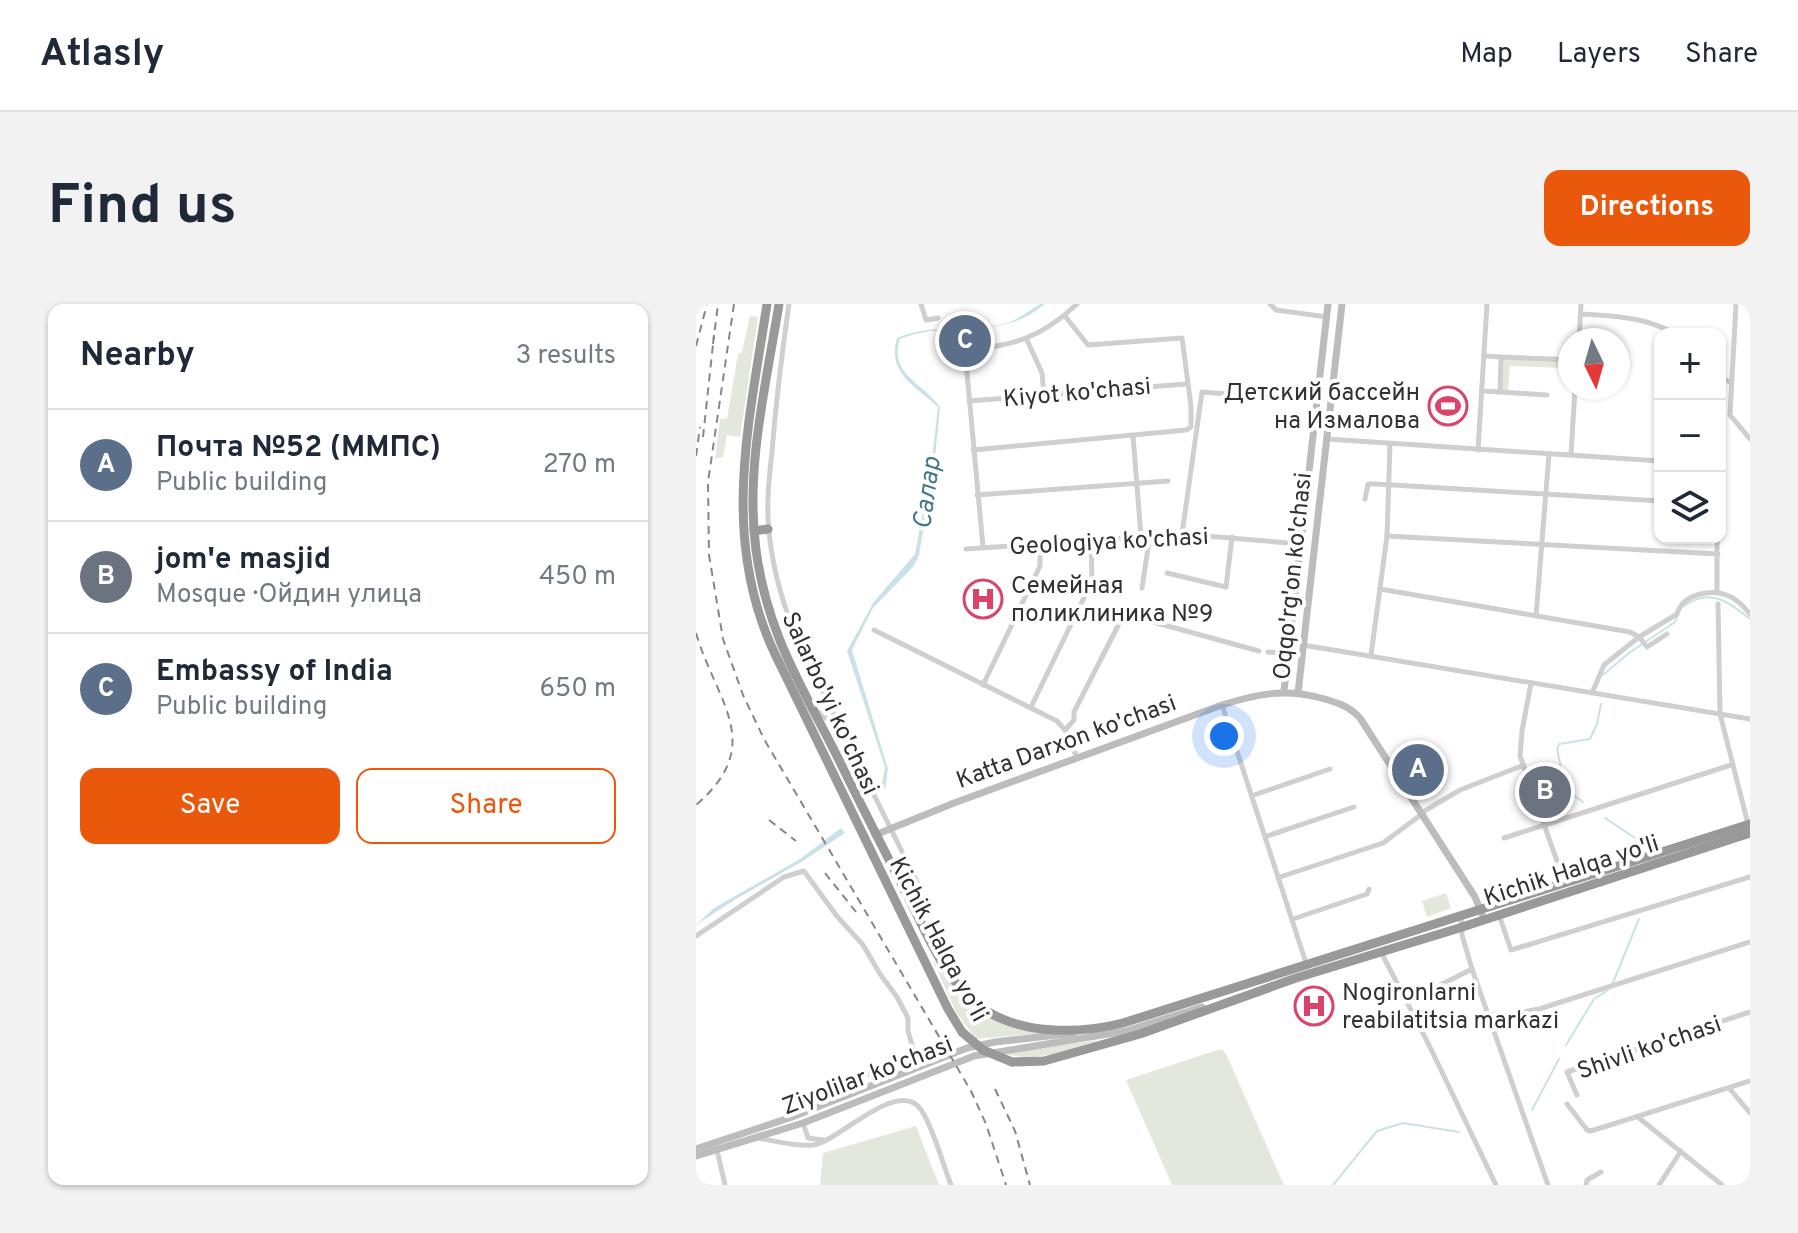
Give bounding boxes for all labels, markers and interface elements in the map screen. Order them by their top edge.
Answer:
text: Atlasly [40,31,164,80]
text: Map [1460,37,1513,73]
text: Layers [1557,37,1641,73]
text: Share [1685,37,1758,73]
button: Directions [1544,170,1750,246]
text: Find us [48,173,237,243]
pin: C [939,311,991,371]
north arrow [1558,328,1630,400]
map controls [1654,328,1726,544]
button: + [1654,328,1726,400]
text: Nearby [80,335,195,378]
text: 3 results [516,340,616,373]
street label: Kiyot ko'chasi [1002,373,1152,415]
place label: Детский бассейн на Измалова [1224,379,1420,437]
sports icon: Детский бассейн на Измалова [1427,385,1469,427]
button: − [1654,400,1726,472]
text: Почта №52 (ММПС) [156,430,441,467]
text: A [97,449,115,482]
text: 270 m [543,449,616,482]
water label: Салар [907,454,950,532]
text: Public building [156,467,327,500]
street label: Oqqo'rg'on ko'chasi [1268,471,1320,681]
button: layers [1654,472,1726,544]
street label: Geologiya ko'chasi [1009,523,1210,563]
text: jom'e masjid [156,542,331,579]
text: B [97,561,115,594]
text: 450 m [539,561,616,594]
place label: Семейная поликлиника №9 [1011,572,1213,630]
hospital icon: Семейная поликлиника №9 [962,578,1004,620]
text: Mosque · Ойдин улица [156,579,422,612]
street label: Salarbo'yi ko'chasi [774,608,885,800]
text: Embassy of India [156,654,393,691]
text: C [98,673,114,706]
text: 650 m [540,673,616,706]
street label: Katta Darxon ko'chasi [953,689,1181,797]
text: Public building [156,691,327,724]
your location [1204,716,1244,756]
pin: A [1392,740,1444,800]
pin: B [1519,762,1571,822]
button: Save [80,768,340,844]
button: Share [356,768,616,844]
street label: Kichik Halqa yo'li [1480,829,1663,914]
street label: Kichik Halqa yo'li [881,852,993,1027]
place label: Nogironlarni reabilatitsia markazi [1342,979,1559,1037]
hospital icon: Nogironlarni reabilatitsia markazi [1293,985,1335,1027]
street label: Shivli ko'chasi [1574,1010,1726,1088]
street label: Ziyolilar ko'chasi [778,1031,957,1123]

